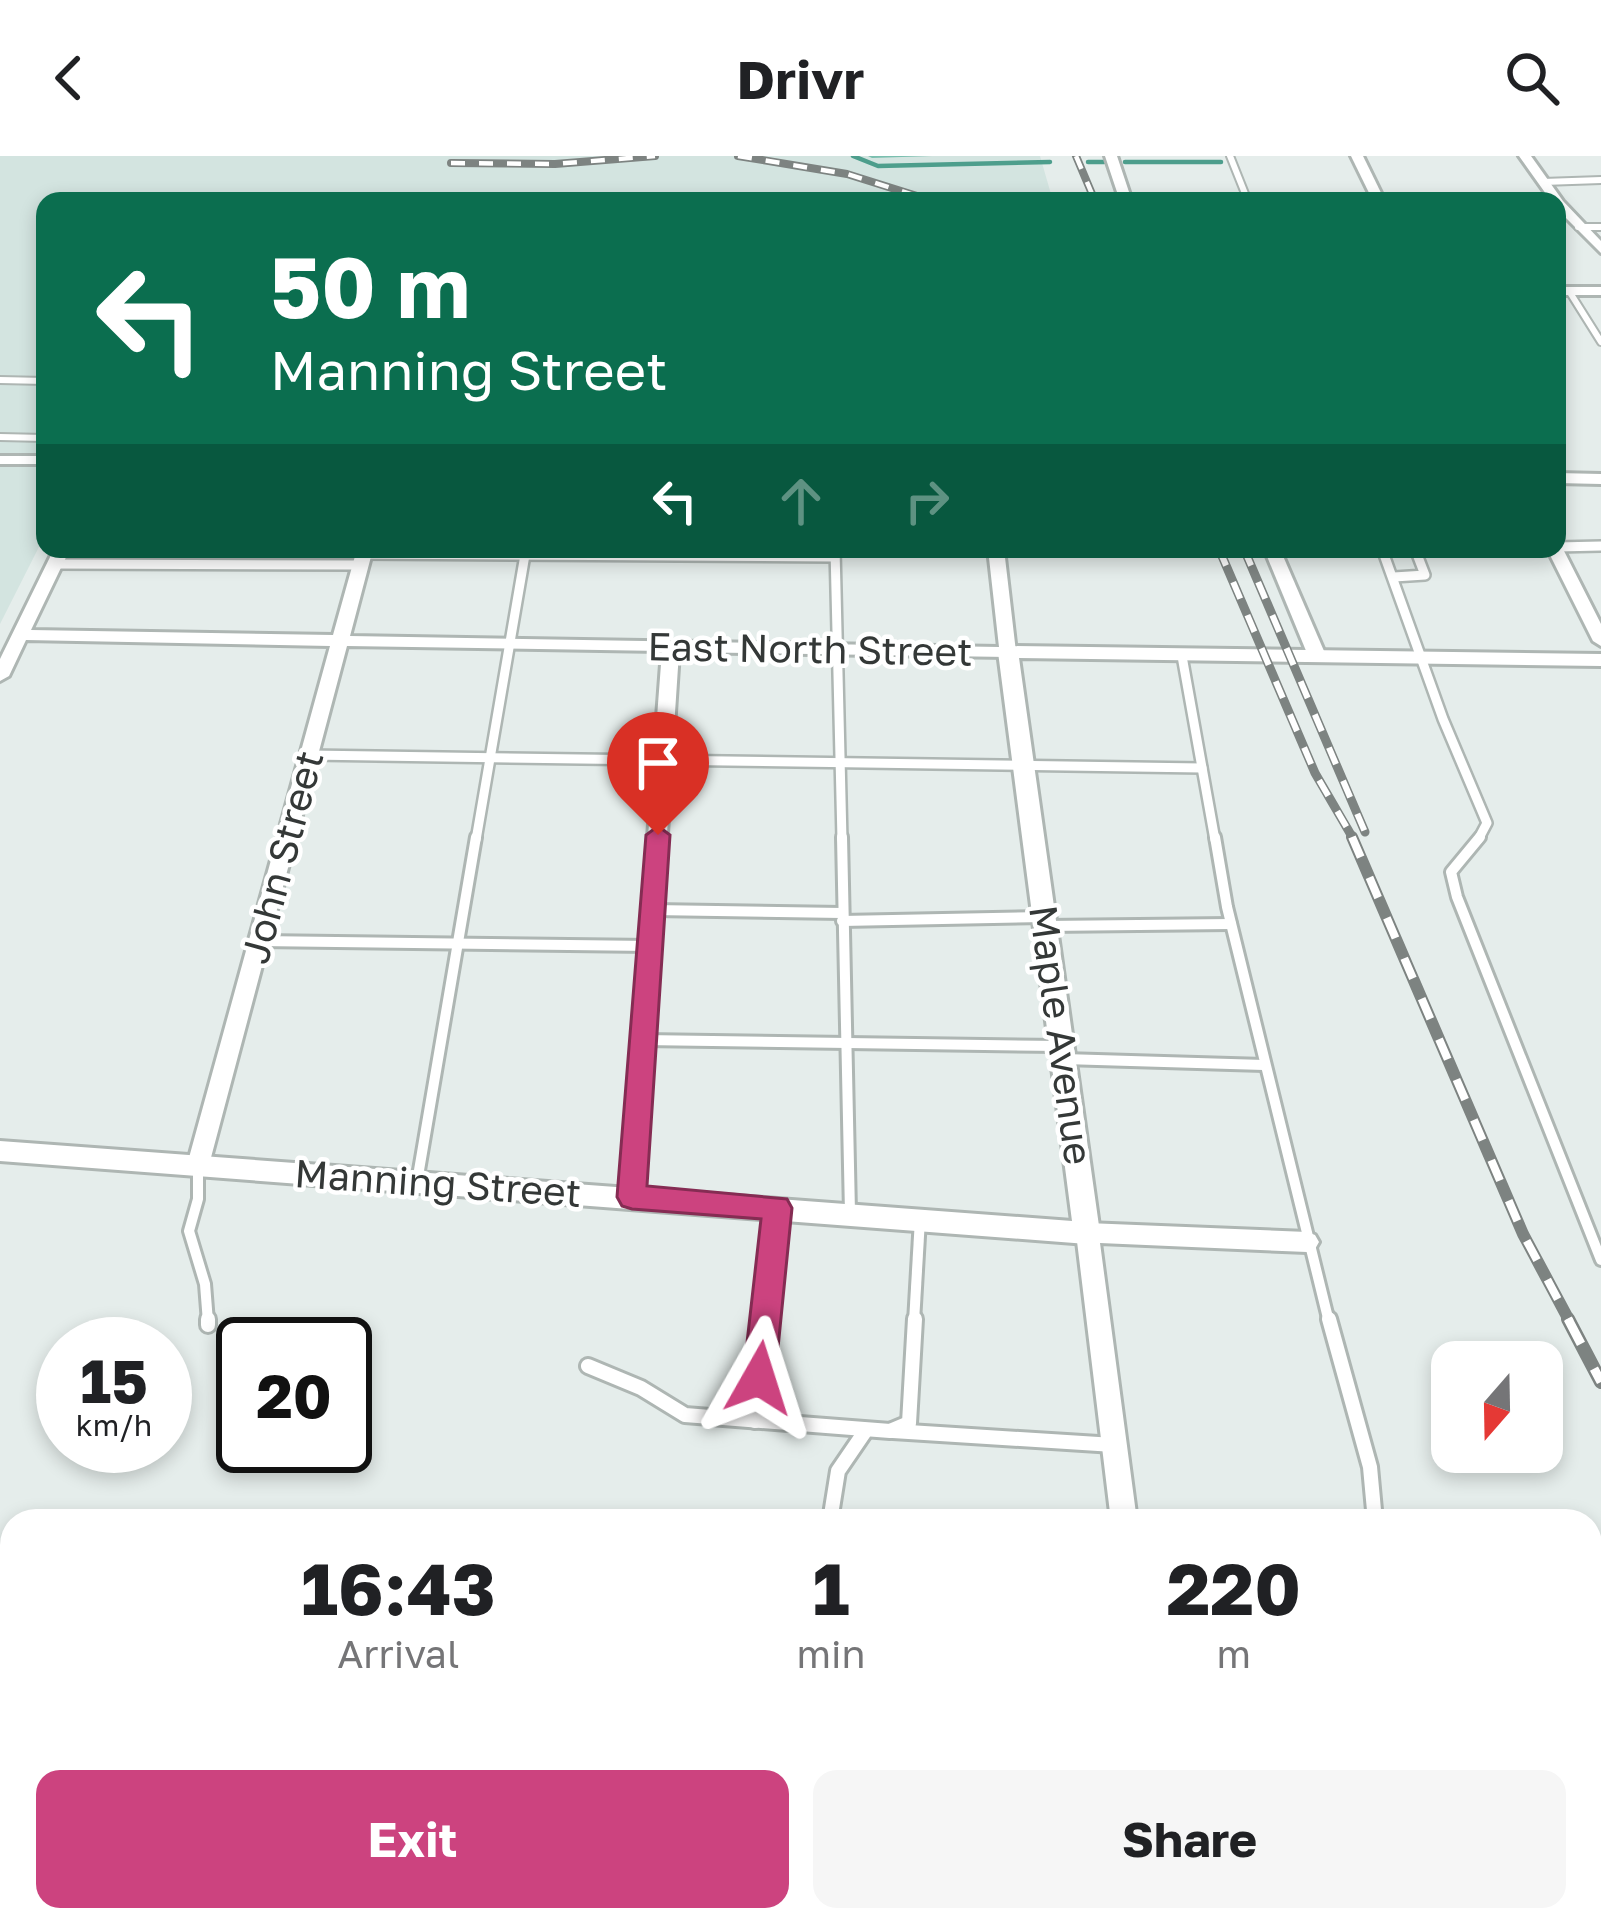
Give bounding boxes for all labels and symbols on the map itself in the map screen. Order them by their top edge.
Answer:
street label: East North Street [647,622,973,675]
pin [607,712,709,835]
street label: John Street [231,745,332,968]
street label: Maple Avenue [1020,902,1103,1168]
street label: Manning Street [293,1149,583,1216]
position arrow [696,1315,822,1441]
speed limit sign: 20 [216,1317,372,1473]
north arrow [1431,1341,1563,1473]

